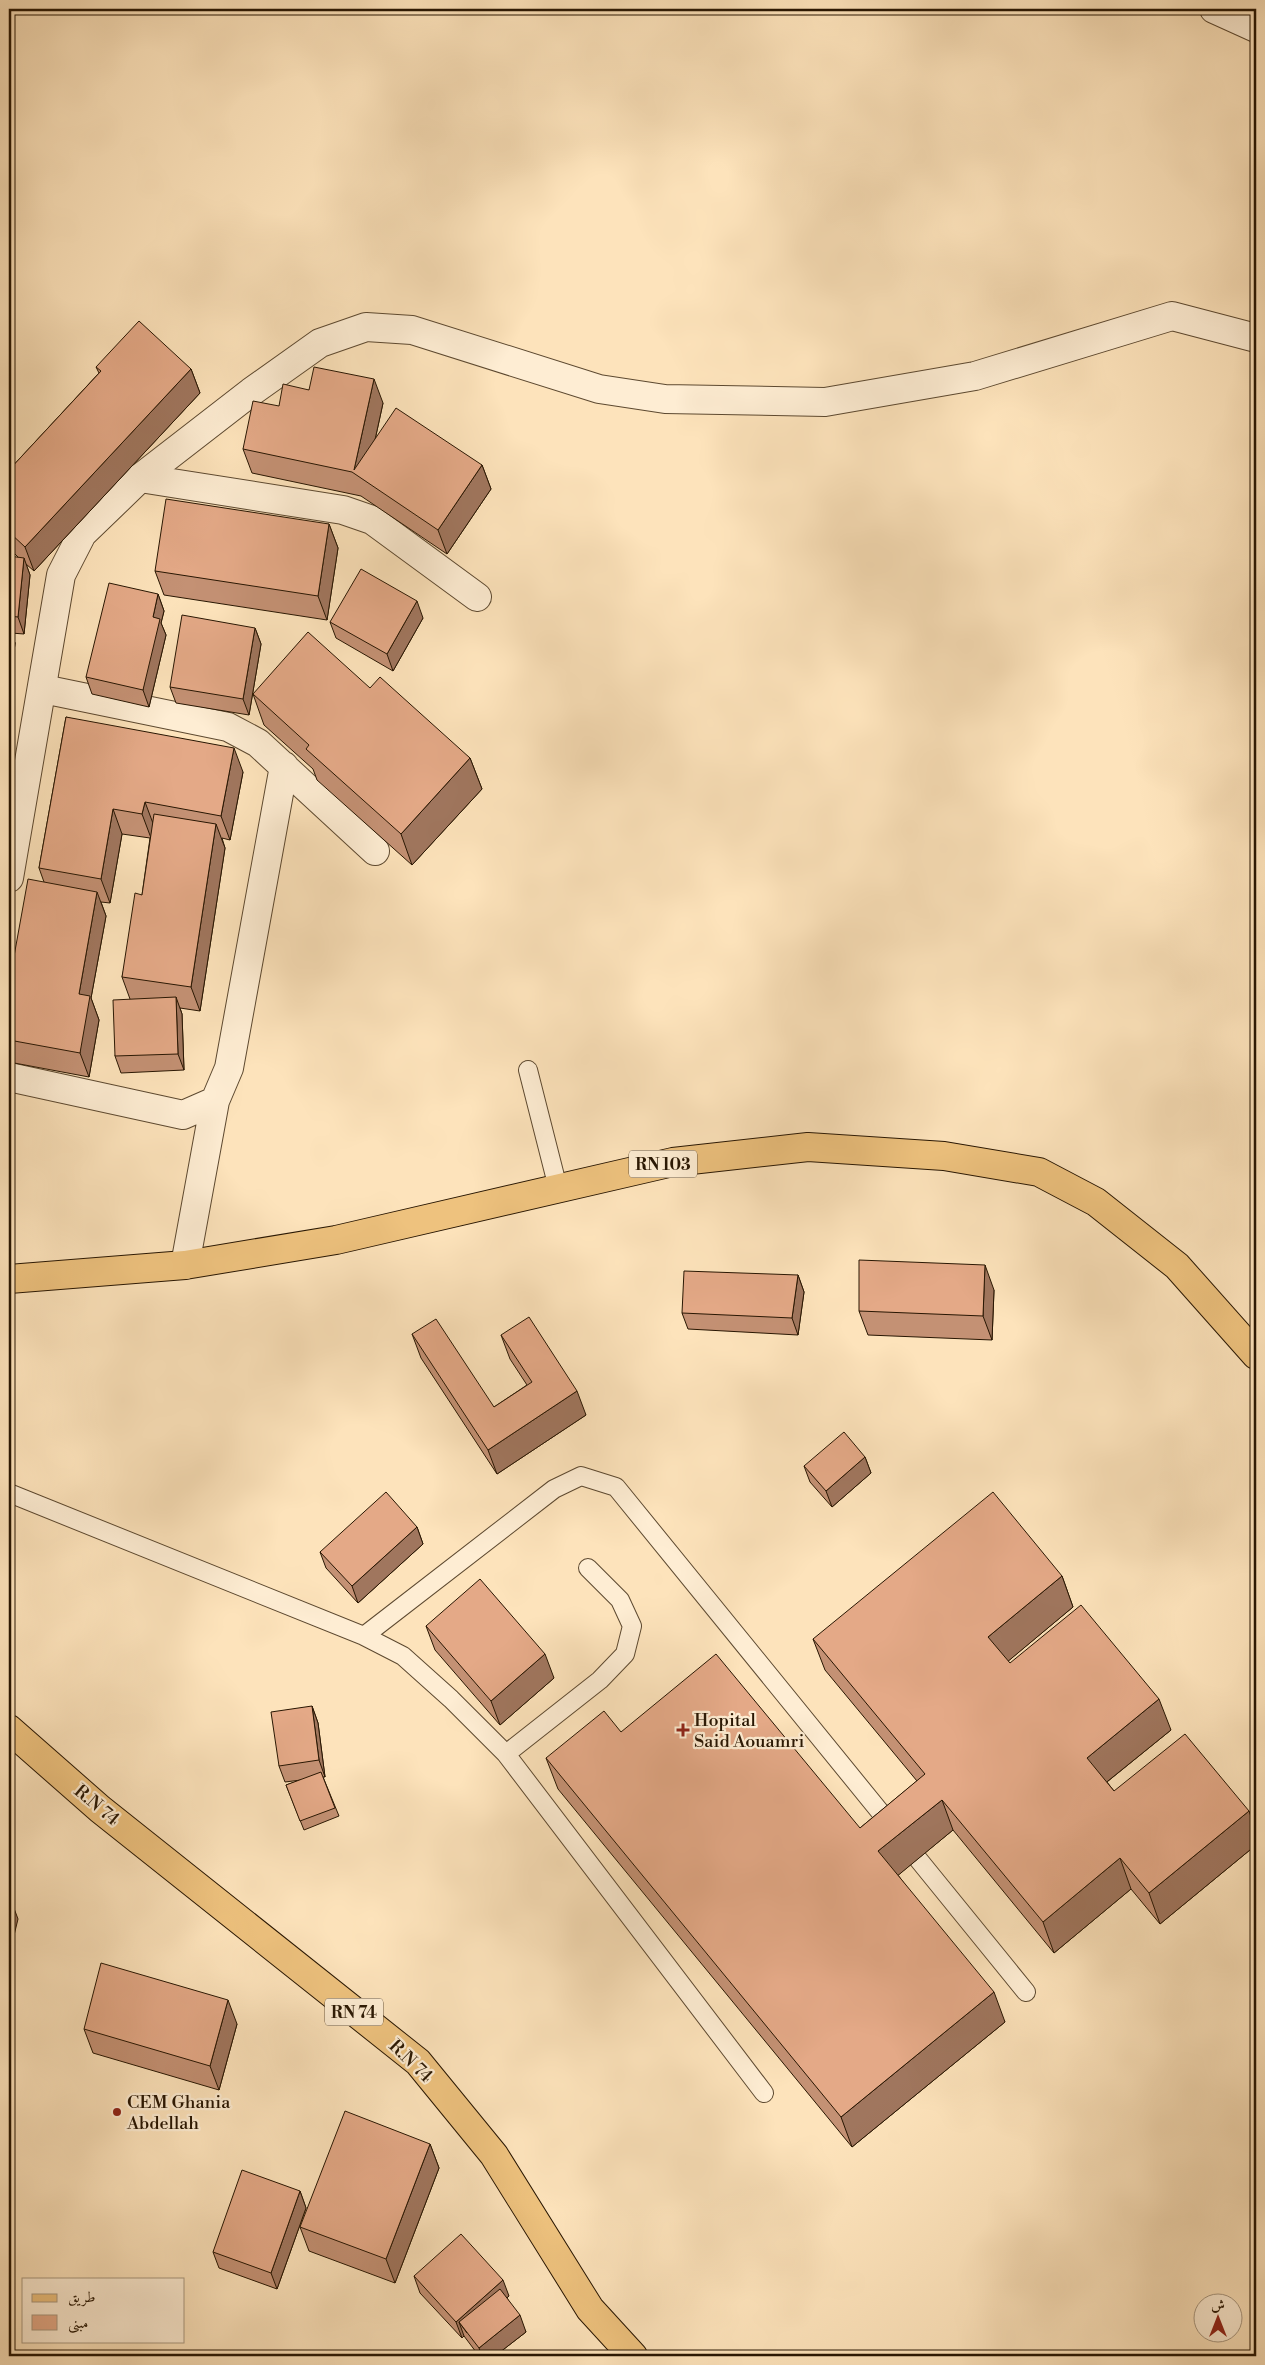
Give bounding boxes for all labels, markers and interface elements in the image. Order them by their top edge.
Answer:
road number: RN 103 [629,1150,697,1178]
place label: Hopital Said Aouamri [694,1709,805,1753]
marker: Hopital Said Aouamri [676,1723,690,1737]
street label: R.N 74 [69,1780,124,1831]
road number: RN 74 [325,1998,383,2025]
street label: R.N 74 [384,2035,438,2088]
place label: CEM Ghania Abdellah [126,2091,231,2135]
marker: CEM Ghania Abdellah [111,2106,123,2118]
legend [22,2278,185,2342]
text: طريق [68,2288,95,2307]
north arrow [1192,2292,1242,2342]
text: ش [1211,2297,1225,2315]
text: مبنى [68,2314,88,2334]

